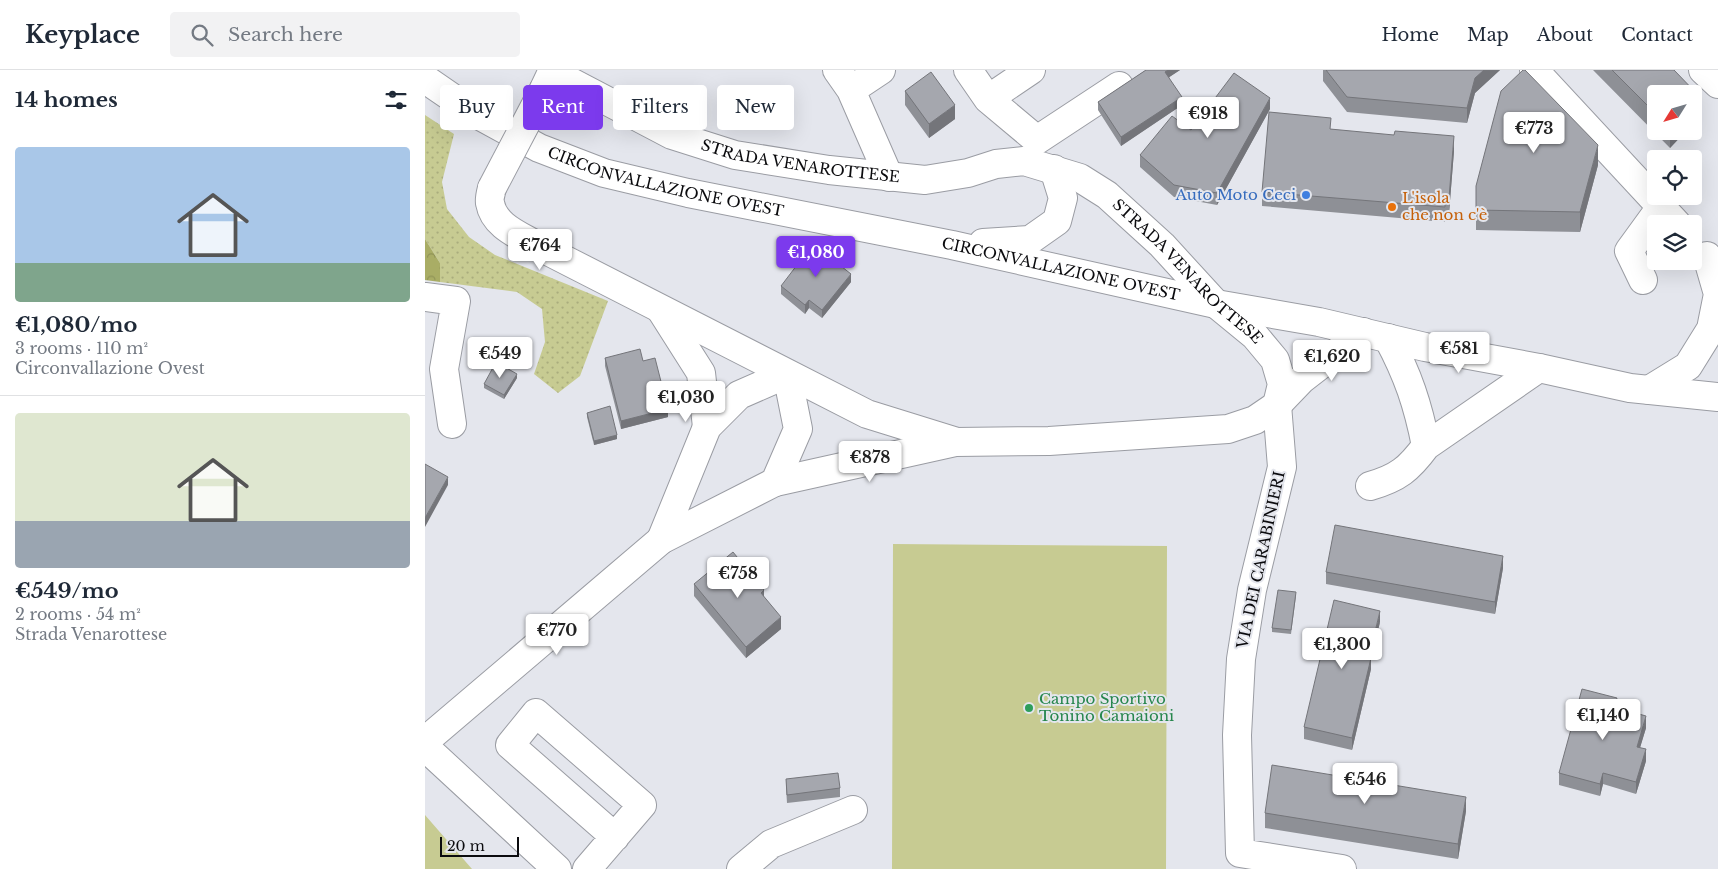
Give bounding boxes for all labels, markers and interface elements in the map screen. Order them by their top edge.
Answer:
search box [170,12,520,57]
text: Keyplace [25,20,140,49]
icon: search [188,21,216,49]
text: Search here [228,23,343,46]
text: Home [1381,24,1439,46]
text: Map [1467,24,1509,46]
text: About [1537,24,1593,46]
text: Contact [1621,24,1693,46]
chip: Buy [440,85,513,130]
chip: Rent [523,85,603,130]
chip: Filters [613,85,707,130]
chip: New [717,85,794,130]
north arrow [1647,85,1703,140]
map controls [1647,85,1702,270]
icon: filters [382,86,410,114]
text: 14 homes [15,87,118,113]
pin: €918 [1178,97,1238,139]
text: €918 [1188,103,1228,123]
pin: €773 [1504,112,1564,154]
text: €773 [1515,118,1553,138]
street label: STRADA VENAROTTESE [699,135,901,186]
street label: CIRCONVALLAZIONE OVEST [545,142,785,221]
button: locate [1647,150,1702,205]
icon: home [168,180,258,270]
place label: Auto Moto Ceci [1174,185,1296,204]
place label: L'isola che non c'è [1402,188,1487,224]
marker: Auto Moto Ceci [1300,189,1312,201]
street label: STRADA VENAROTTESE [1109,195,1267,347]
marker: L'isola che non c'è [1386,201,1398,213]
button: layers [1647,215,1702,270]
pin: €764 [510,228,570,271]
street label: CIRCONVALLAZIONE OVEST [940,233,1182,305]
text: €764 [519,235,561,255]
pin: €1,080 [775,236,857,278]
text: €1,080 [787,242,845,262]
text: €1,080/mo [15,312,137,338]
pin: €581 [1429,332,1489,374]
pin: €549 [470,336,530,379]
text: 3 rooms · 110 m² [15,338,148,358]
text: €581 [1440,338,1478,358]
pin: €1,620 [1291,340,1373,382]
text: €549 [478,343,522,363]
text: €1,620 [1304,346,1360,366]
text: Circonvallazione Ovest [15,358,205,378]
pin: €1,030 [645,380,727,423]
text: €1,030 [657,387,715,407]
pin: €878 [840,440,900,483]
icon: home [168,445,258,535]
text: €878 [850,447,890,467]
street label: VIA DEI CARABINIERI [1232,469,1289,651]
pin: €758 [708,556,768,599]
text: €758 [718,563,758,583]
text: €549/mo [15,578,119,604]
text: 2 rooms · 54 m² [15,604,141,624]
pin: €770 [527,614,587,656]
text: €770 [537,620,577,640]
text: Strada Venarottese [15,624,167,644]
pin: €1,300 [1301,628,1383,670]
text: €1,300 [1313,634,1371,654]
place label: Campo Sportivo Tonino Camaioni [1039,689,1174,725]
pin: €1,140 [1562,698,1644,741]
marker: Campo Sportivo Tonino Camaioni [1023,702,1035,714]
text: €1,140 [1576,705,1630,725]
pin: €546 [1335,762,1395,805]
text: €546 [1343,769,1387,789]
scale bar [440,834,519,857]
text: 20 m [447,837,485,855]

